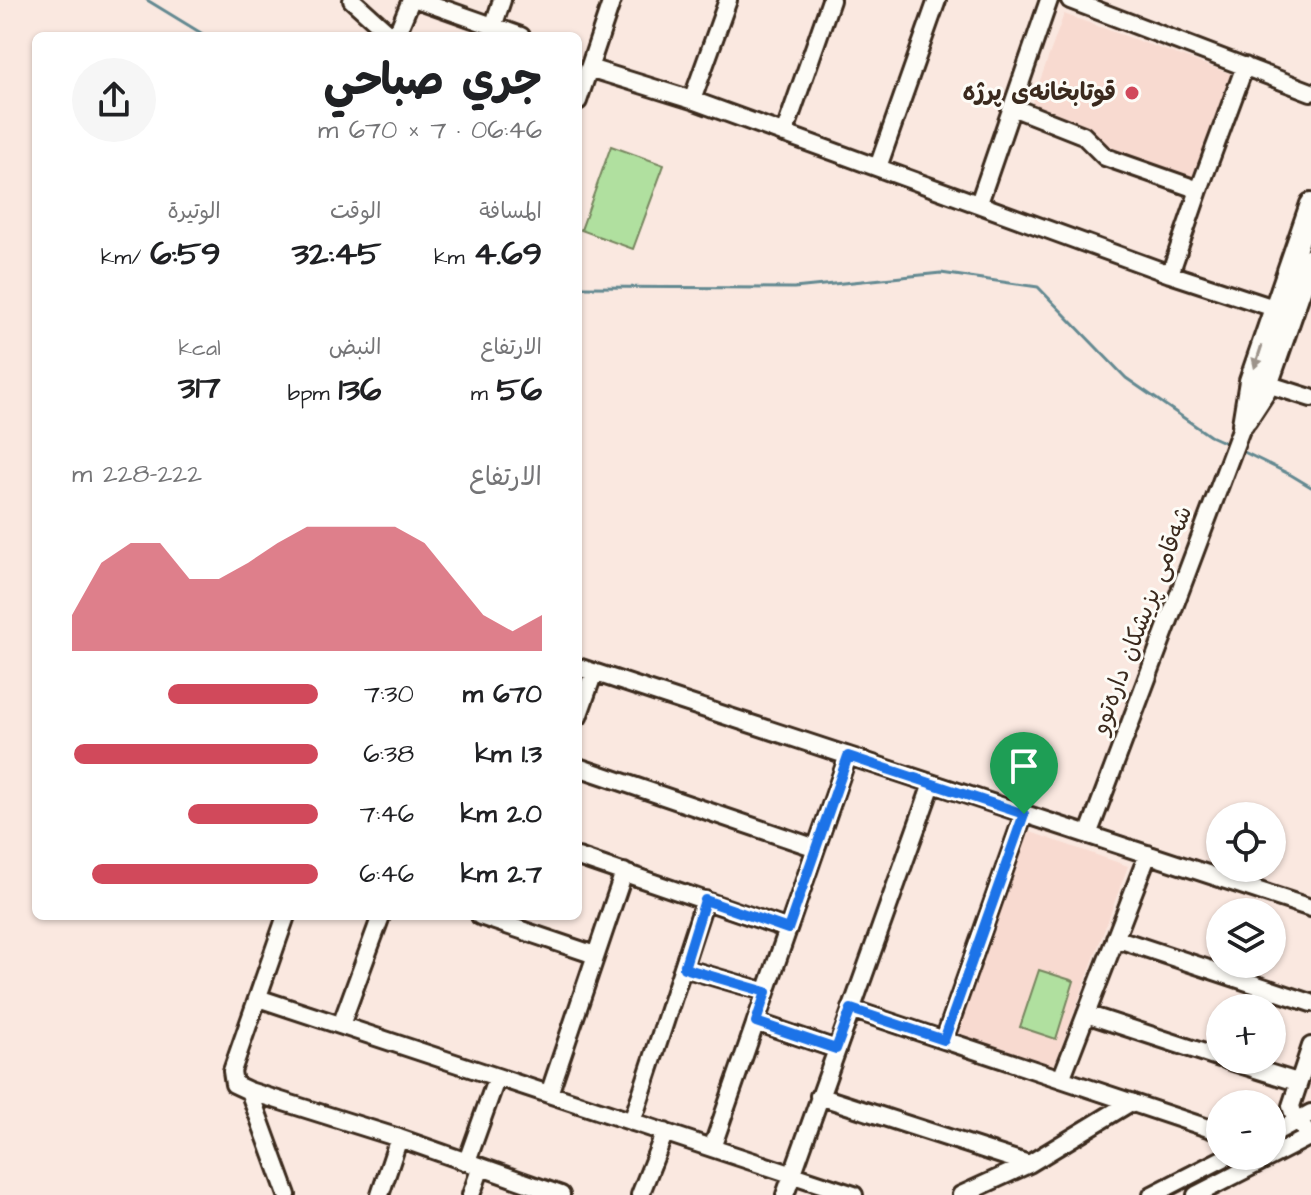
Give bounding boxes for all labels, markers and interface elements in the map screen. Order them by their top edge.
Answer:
text: جري صباحي [323,51,542,112]
button: share [72,58,156,142]
place label: قوتابخانەی پرژە [963,76,1116,110]
marker: قوتابخانەی پرژە [1123,84,1141,102]
text: 06:46 · 7 × 670 m [318,112,542,148]
text: الوتيرة [168,196,221,227]
text: الوقت [330,196,381,227]
text: المسافة [479,196,542,227]
text: 6:59 [150,230,221,278]
text: 32:45 [292,230,381,278]
text: 4.69 [473,230,542,278]
text: /km [101,242,150,273]
text: km [434,242,473,273]
text: النبض [329,332,381,363]
text: الارتفاع [480,332,542,363]
text: kcal [179,333,221,364]
one-way arrow [1251,345,1263,369]
text: 317 [178,364,221,412]
text: 136 [338,366,381,414]
text: 56 [497,366,542,414]
text: bpm [288,378,338,409]
text: m [471,378,497,409]
text: 222–228 m [72,456,202,492]
text: الارتفاع [469,459,542,495]
street label: شەقامی پزیشکان دارەتوو [1082,501,1201,740]
text: 7:30 [364,676,414,712]
text: 670 m [463,676,542,712]
pin [990,732,1058,814]
text: 6:38 [363,736,414,772]
text: 1.3 km [475,736,542,772]
icon: arrive [1002,744,1046,788]
text: 7:46 [360,796,414,832]
text: 2.0 km [460,796,542,832]
map controls [1206,802,1286,1170]
button: locate [1206,802,1286,882]
text: 6:46 [359,856,414,892]
text: 2.7 km [461,856,542,892]
button: layers [1206,898,1286,978]
button: + [1206,994,1286,1074]
button: − [1206,1090,1286,1170]

